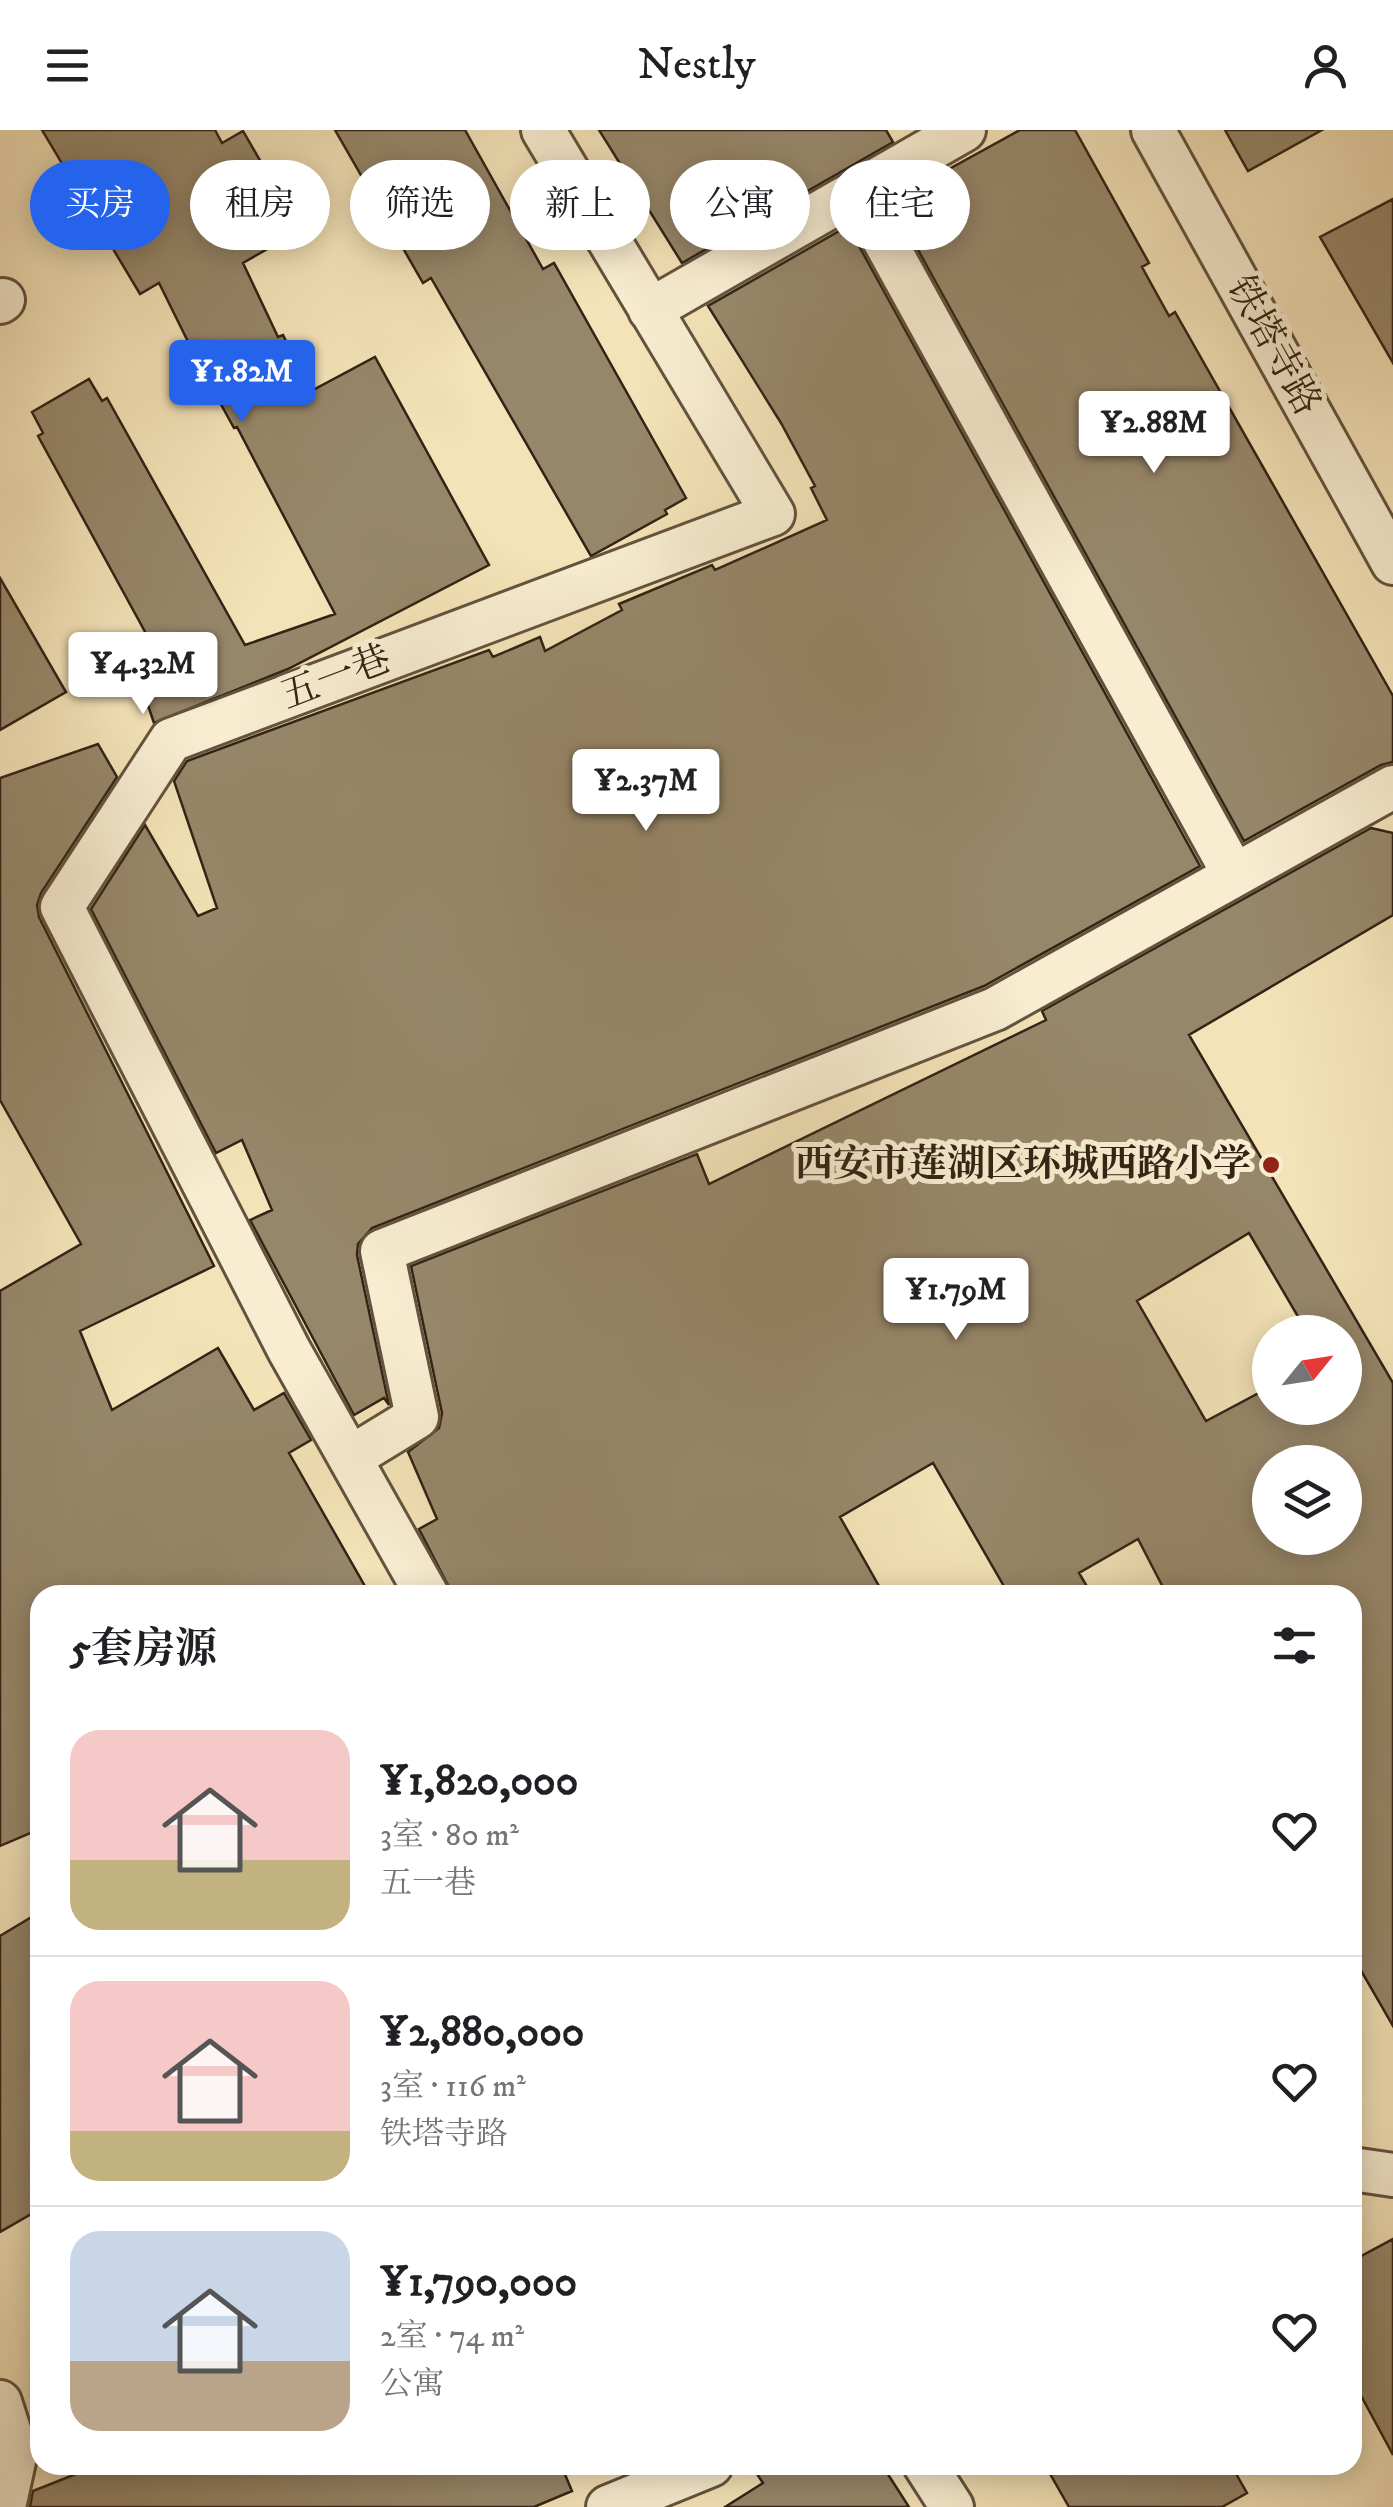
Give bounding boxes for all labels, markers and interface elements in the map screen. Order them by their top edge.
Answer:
text: Nestly [637,37,756,93]
icon: menu [40,38,95,93]
icon: person [1298,38,1353,93]
chip: 买房 [30,160,170,250]
chip: 租房 [190,160,330,250]
chip: 筛选 [350,160,490,250]
chip: 新上 [510,160,650,250]
chip: 公寓 [670,160,810,250]
chip: 住宅 [830,160,970,250]
street label: 铁塔寺路 [1215,268,1331,424]
pin: ¥1.82M [161,340,323,425]
text: ¥1.82M [191,352,293,392]
pin: ¥2.88M [1073,391,1235,476]
text: ¥2.88M [1101,403,1207,443]
pin: ¥4.32M [62,632,224,717]
street label: 五一巷 [274,635,398,721]
text: ¥4.32M [90,644,196,684]
pin: ¥2.37M [565,749,727,834]
text: ¥2.37M [594,761,698,801]
place label: 西安市莲湖区环城西路小学 [795,1141,1251,1189]
marker: 西安市莲湖区环城西路小学 [1260,1154,1282,1176]
pin: ¥1.79M [875,1258,1037,1343]
text: ¥1.79M [906,1270,1006,1310]
north arrow [1252,1315,1362,1425]
map controls [1252,1315,1362,1555]
button: layers [1252,1445,1362,1555]
icon: filters [1267,1618,1322,1673]
text: 5套房源 [70,1624,217,1676]
text: ¥1,820,000 [380,1756,578,1808]
icon: home [150,1770,270,1890]
icon: heart [1267,1803,1322,1858]
text: 3室 · 80 m² [380,1816,519,1856]
text: 五一巷 [380,1864,476,1904]
text: ¥2,880,000 [380,2007,584,2059]
icon: home [150,2021,270,2141]
icon: heart [1267,2054,1322,2109]
text: 3室 · 116 m² [380,2067,526,2107]
text: 铁塔寺路 [380,2115,508,2155]
text: ¥1,790,000 [380,2257,577,2309]
icon: home [150,2271,270,2391]
icon: heart [1267,2304,1322,2359]
text: 2室 · 74 m² [380,2317,524,2357]
text: 公寓 [380,2365,444,2405]

